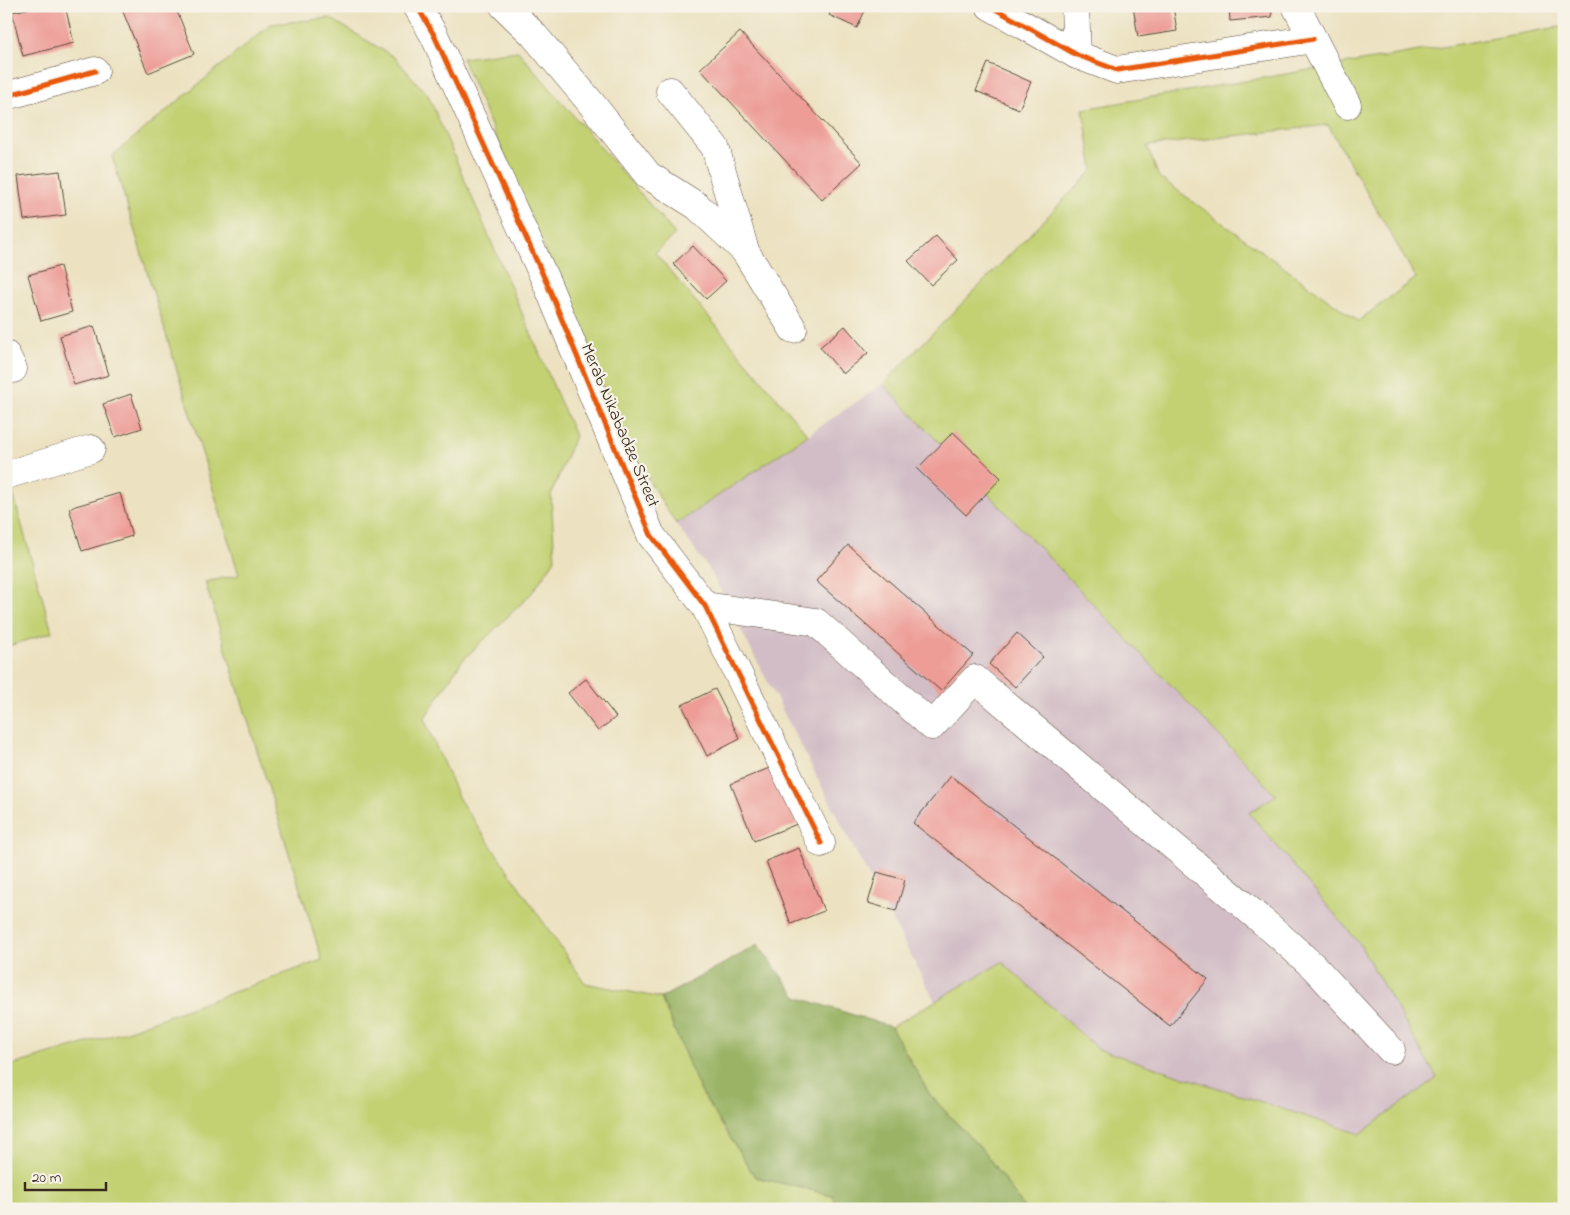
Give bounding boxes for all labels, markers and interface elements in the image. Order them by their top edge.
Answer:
street label: Merab Nikabadze Street [573,340,666,512]
scale bar [25,1160,106,1192]
text: 20 m [32,1167,62,1189]

